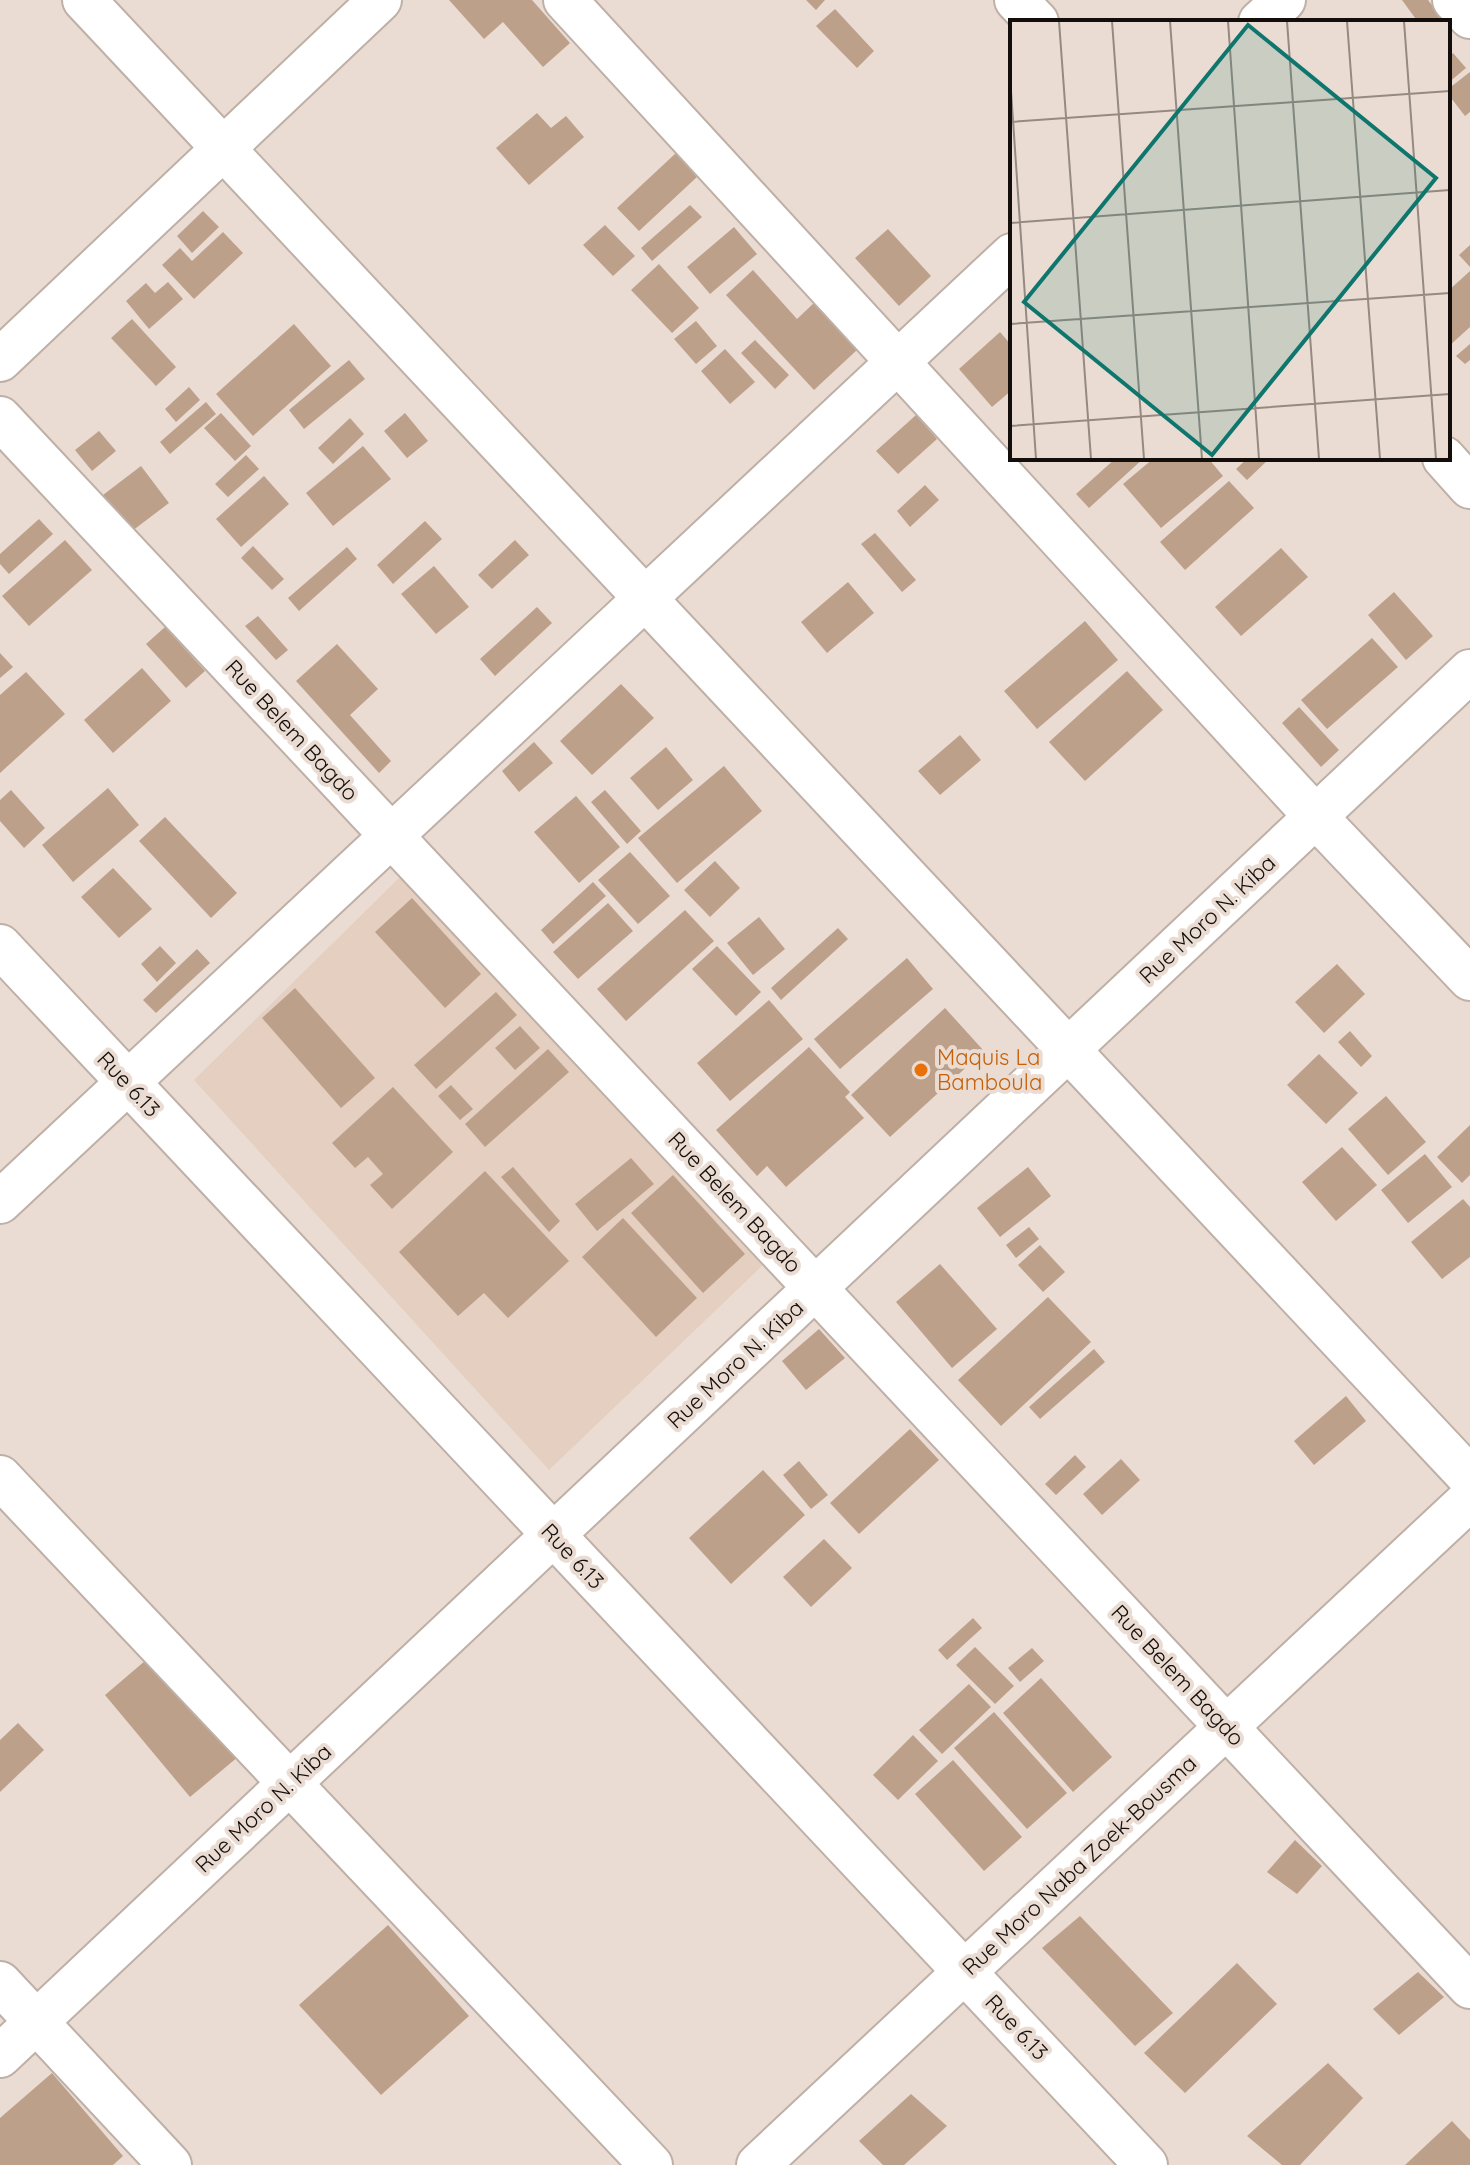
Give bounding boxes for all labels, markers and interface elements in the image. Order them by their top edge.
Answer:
inset map [1010,20,1450,460]
street label: Rue Belem Bagdo [219,653,365,807]
street label: Rue Moro N. Kiba [1133,849,1281,989]
place label: Maquis La Bamboula [937,1043,1042,1096]
street label: Rue 6.13 [91,1045,167,1123]
marker: Maquis La Bamboula [912,1061,930,1079]
street label: Rue Belem Bagdo [662,1125,808,1279]
street label: Rue Moro N. Kiba [661,1294,809,1434]
street label: Rue 6.13 [535,1517,611,1595]
street label: Rue Belem Bagdo [1105,1598,1251,1752]
street label: Rue Moro N. Kiba [189,1738,337,1878]
street label: Rue Moro Naba Zoek-Bousma [956,1749,1202,1981]
street label: Rue 6.13 [979,1988,1055,2066]

